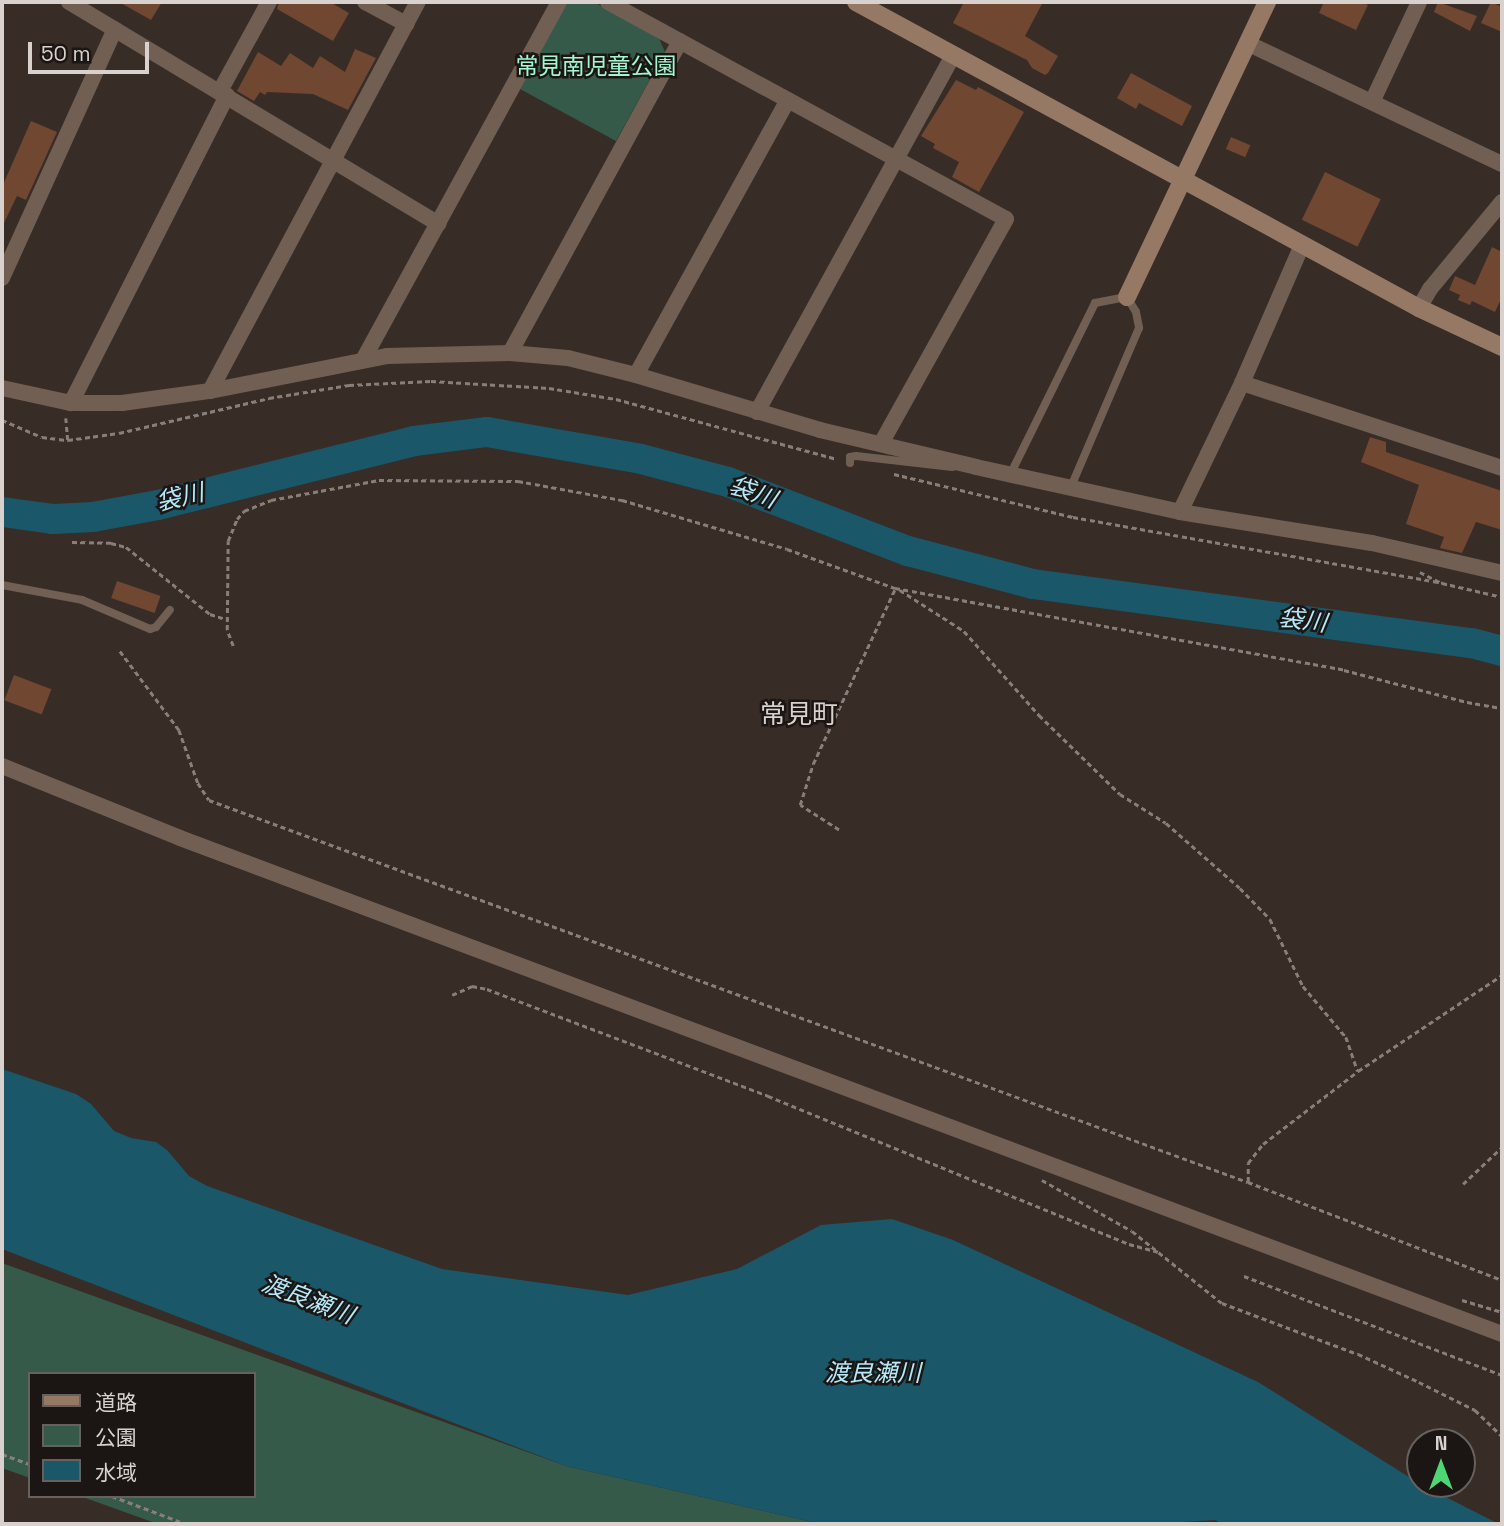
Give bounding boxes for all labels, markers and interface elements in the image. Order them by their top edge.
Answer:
scale bar [32,28,152,72]
text: 50 m [41,40,91,67]
park label: 常見南児童公園 [516,52,676,80]
water label: 袋川 [726,470,780,514]
water label: 袋川 [153,478,207,516]
water label: 袋川 [1277,602,1329,638]
district label: 常見町 [760,699,838,731]
water label: 渡良瀬川 [258,1268,358,1330]
water label: 渡良瀬川 [825,1359,921,1387]
legend [28,1372,256,1498]
text: 道路 [95,1389,137,1416]
text: 公園 [95,1424,137,1451]
north arrow [1406,1428,1476,1498]
text: N [1435,1431,1447,1456]
text: 水域 [95,1459,137,1486]

